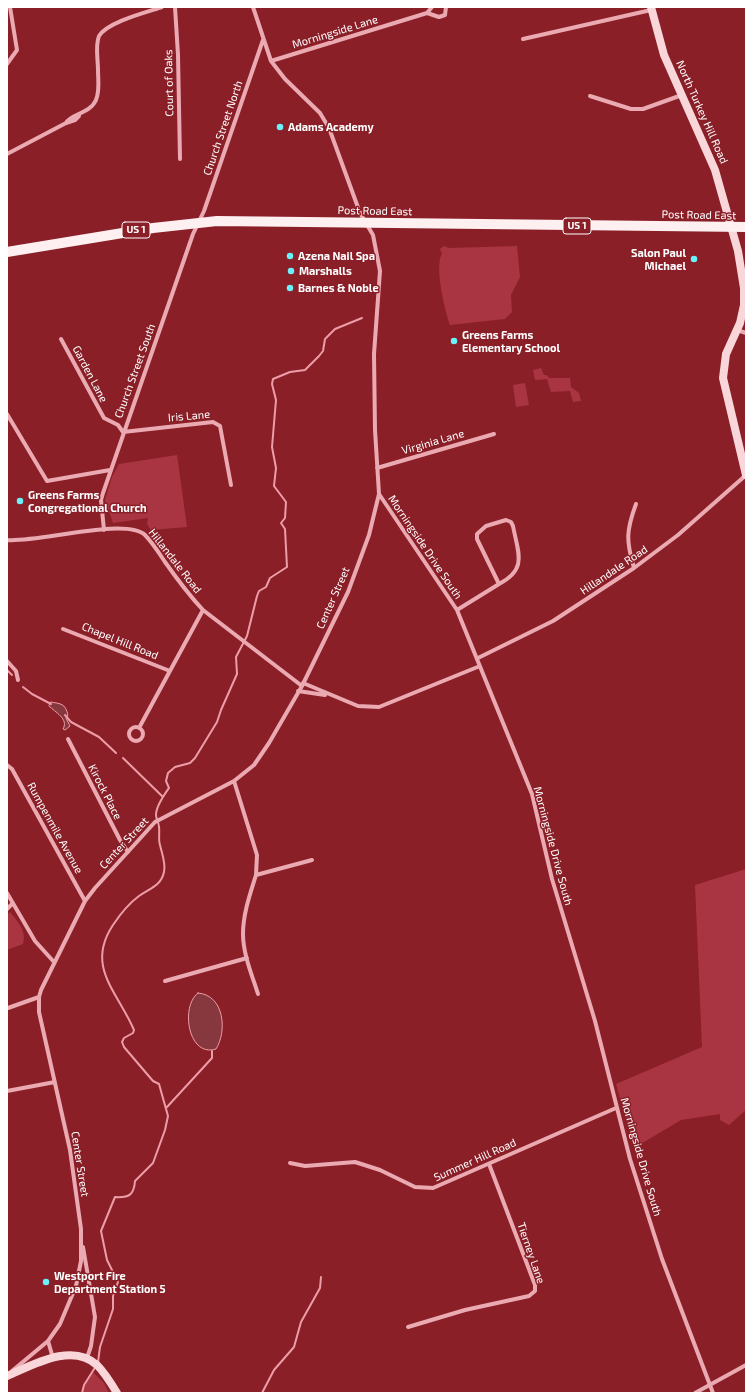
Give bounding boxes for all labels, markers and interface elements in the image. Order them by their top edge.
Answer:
street label: Morningside Lane [291,13,379,51]
street label: Court of Oaks [162,49,176,117]
street label: North Turkey Hill Road [673,58,731,166]
street label: Church Street North [201,79,245,177]
place label: Adams Academy [288,120,374,134]
marker: Adams Academy [275,122,285,132]
street label: Post Road East [338,204,412,218]
street label: Post Road East [662,208,736,222]
road number: US 1 [563,218,591,234]
road number: US 1 [122,222,150,238]
place label: Salon Paul Michael [631,246,686,272]
place label: Azena Nail Spa [298,249,375,263]
marker: Azena Nail Spa [285,251,295,261]
marker: Salon Paul Michael [689,254,699,264]
place label: Marshalls [299,264,352,278]
marker: Marshalls [286,266,296,276]
place label: Barnes & Noble [298,281,379,295]
marker: Barnes & Noble [285,283,295,293]
street label: Church Street South [112,322,158,420]
place label: Greens Farms Elementary School [462,328,560,354]
marker: Greens Farms Elementary School [449,336,459,346]
street label: Garden Lane [70,343,110,405]
street label: Iris Lane [167,408,211,424]
street label: Virginia Lane [400,427,466,457]
place label: Greens Farms Congregational Church [28,488,147,514]
street label: Morningside Drive South [385,492,465,602]
marker: Greens Farms Congregational Church [15,496,25,506]
street label: Hillandale Road [146,526,204,596]
street label: Hillandale Road [578,543,650,597]
street label: Center Street [314,565,352,631]
street label: Chapel Hill Road [80,620,160,662]
street label: Kirock Place [85,762,125,822]
street label: Rumpenmile Avenue [24,780,86,876]
street label: Morningside Drive South [531,785,575,907]
street label: Center Street [97,814,151,872]
street label: Morningside Drive South [618,1096,664,1218]
street label: Center Street [68,1130,92,1198]
street label: Summer Hill Road [432,1136,518,1184]
street label: Tierney Lane [514,1221,548,1285]
place label: Westport Fire Department Station 5 [54,1269,165,1295]
marker: Westport Fire Department Station 5 [41,1277,51,1287]

